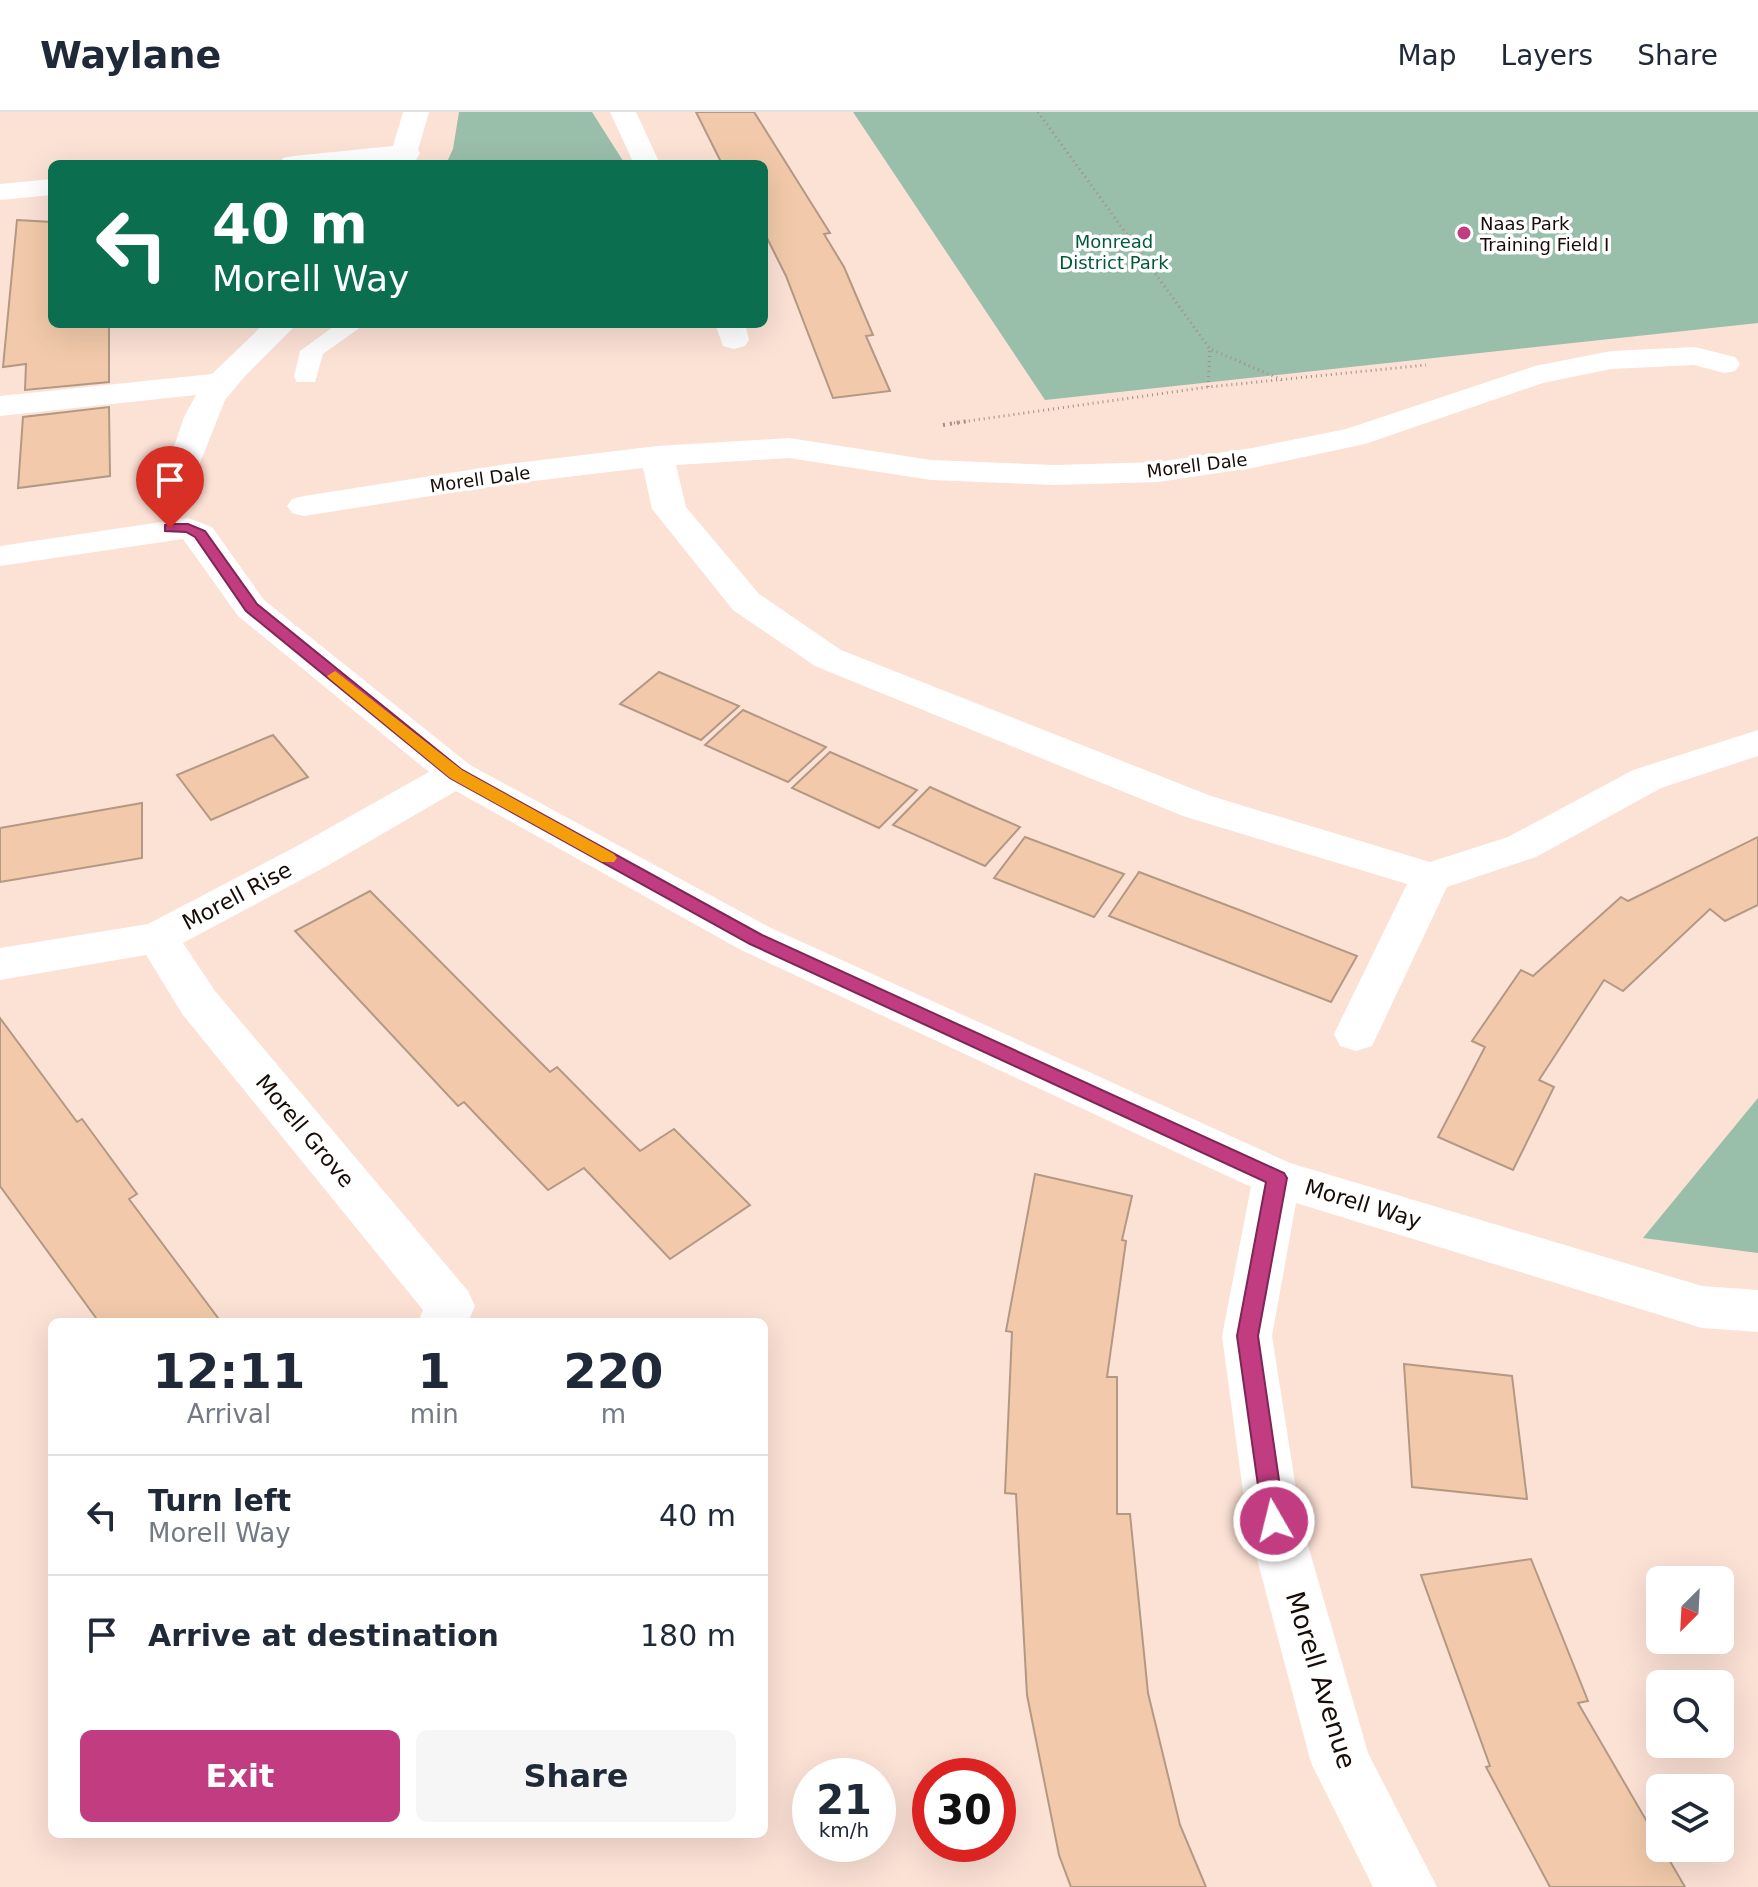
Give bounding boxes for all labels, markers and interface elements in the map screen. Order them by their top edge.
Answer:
text: Waylane [40,33,221,77]
text: Map [1397,39,1457,72]
text: Layers [1501,39,1593,72]
text: Share [1637,39,1718,72]
text: 40 m [212,191,368,256]
icon: left [80,192,184,296]
place label: Naas Park Training Field I [1479,213,1609,255]
marker: Naas Park Training Field I [1455,224,1473,242]
park label: Monread District Park [1059,231,1169,273]
text: Morell Way [212,258,409,299]
pin [136,446,204,528]
street label: Morell Dale [1145,448,1249,482]
icon: arrive [148,458,192,502]
street label: Morell Dale [428,462,532,496]
street label: Morell Rise [178,857,296,935]
street label: Morell Grove [251,1070,359,1192]
street label: Morell Way [1302,1174,1424,1234]
text: 12:11 [152,1343,305,1399]
text: 1 [418,1343,451,1399]
text: 220 [563,1343,663,1399]
text: Arrival [187,1399,271,1429]
text: min [410,1399,459,1429]
text: m [601,1399,626,1429]
position arrow [1232,1479,1316,1563]
text: Turn left [148,1483,291,1518]
icon: left [80,1493,124,1537]
text: 40 m [659,1498,736,1533]
text: Morell Way [148,1518,291,1548]
north arrow [1646,1566,1734,1654]
map controls [1646,1566,1734,1862]
street label: Morell Avenue [1280,1588,1362,1772]
icon: arrive [80,1613,124,1657]
text: Arrive at destination [148,1618,499,1653]
text: 180 m [640,1618,736,1653]
button: search [1646,1670,1734,1758]
button: Exit [80,1730,400,1822]
button: Share [416,1730,736,1822]
speed limit sign: 30 [912,1758,1016,1862]
button: layers [1646,1774,1734,1862]
text: 21 [816,1777,872,1823]
text: km/h [819,1818,869,1842]

